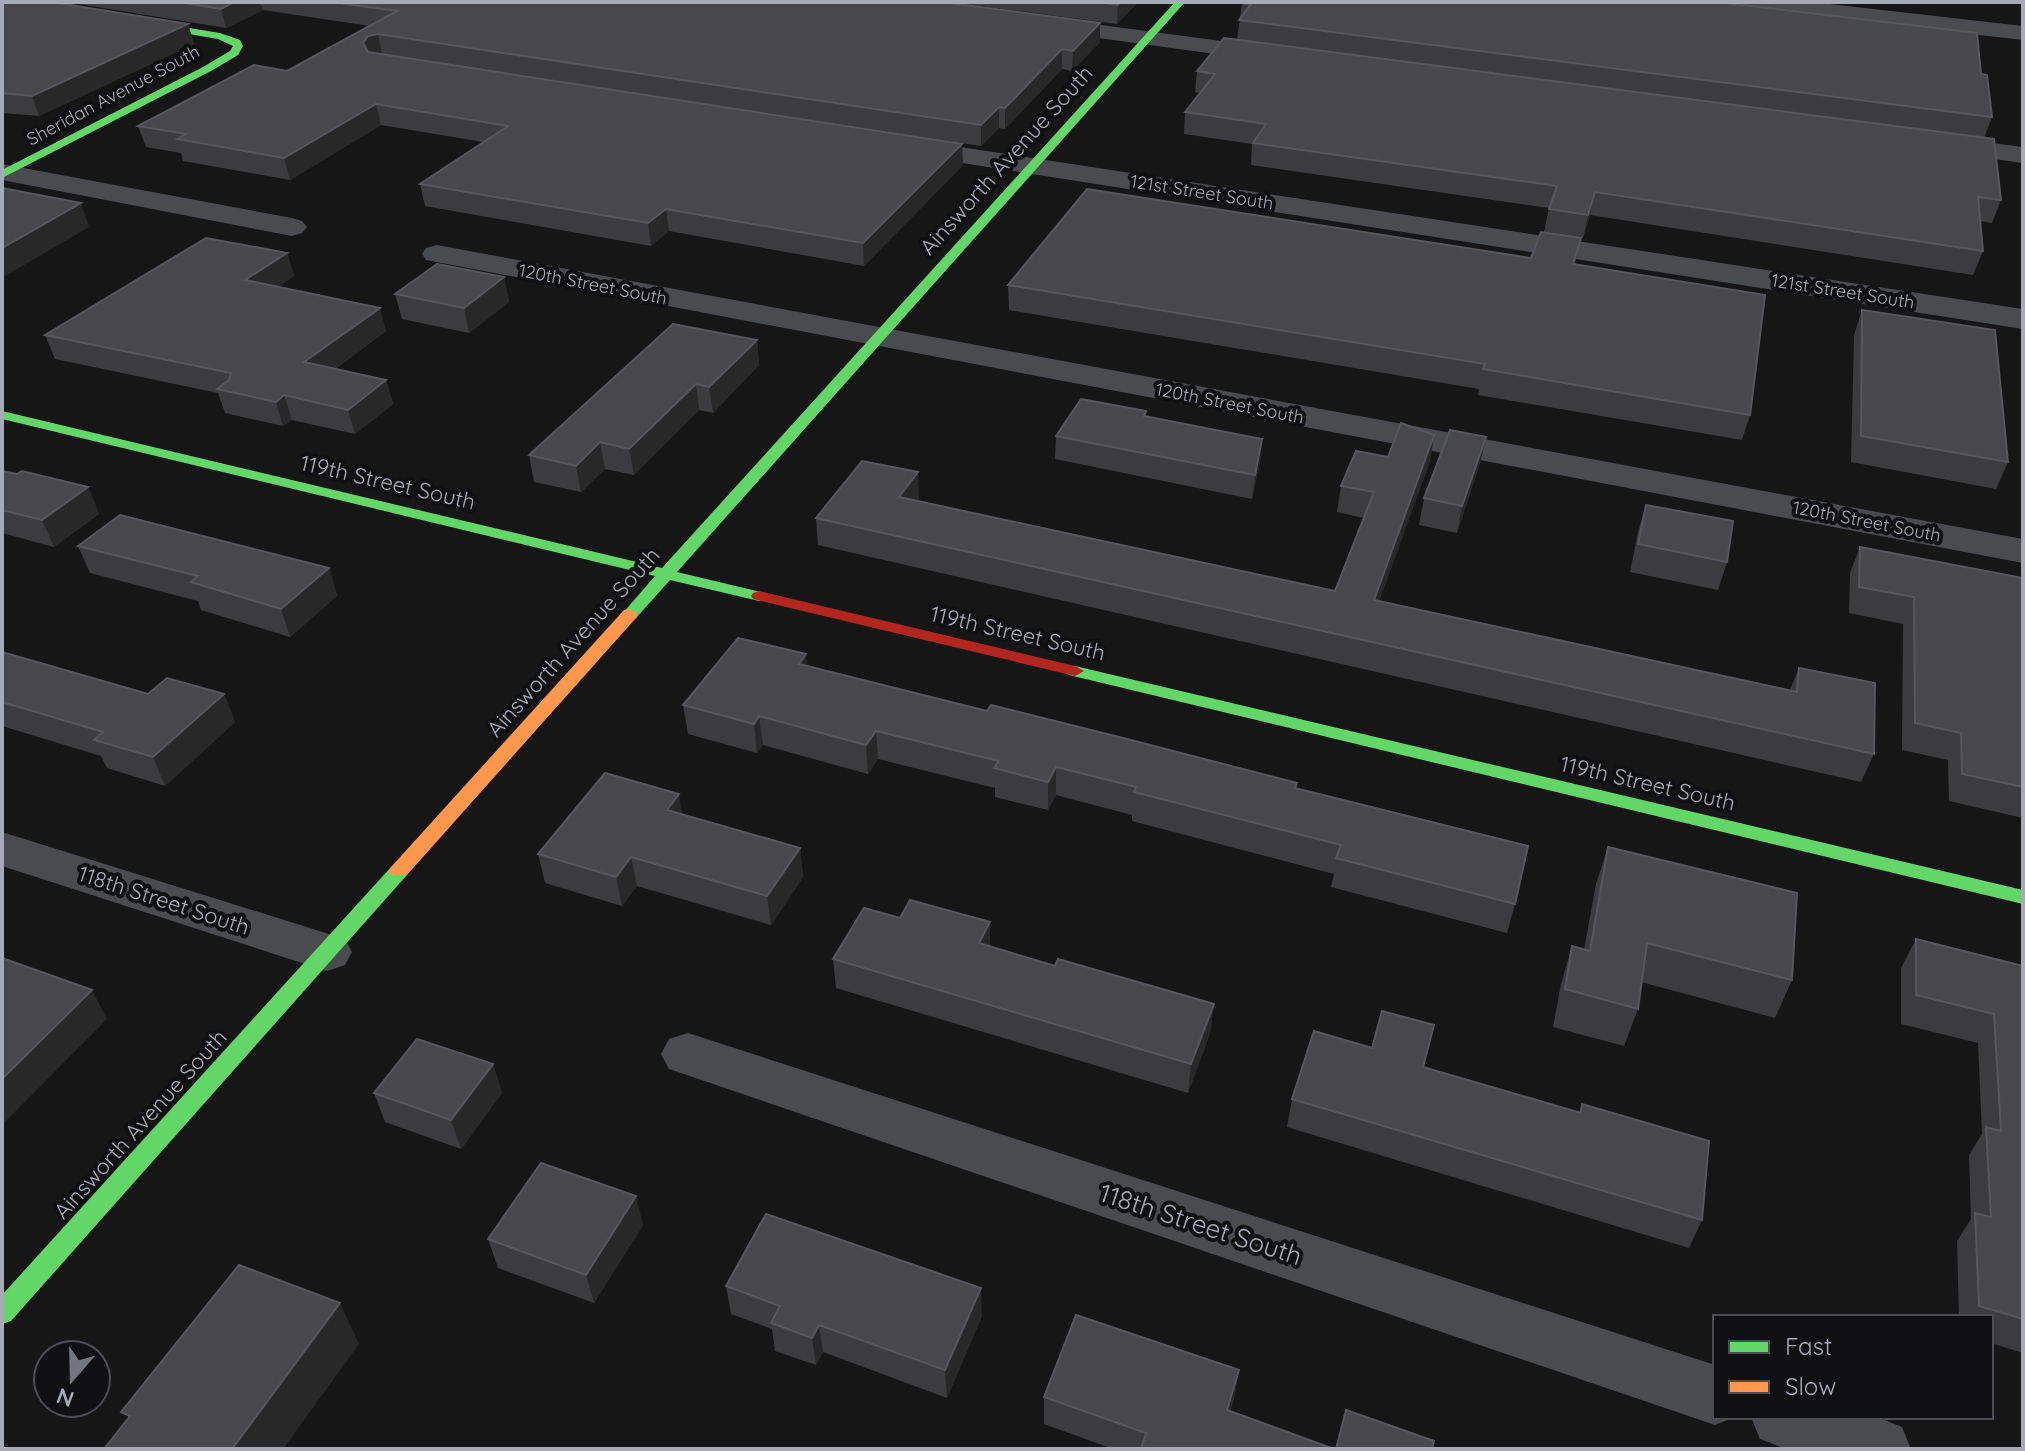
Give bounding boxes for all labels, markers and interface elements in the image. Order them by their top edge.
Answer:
street label: Sheridan Avenue South [23,40,203,150]
street label: Ainsworth Avenue South [913,59,1099,261]
street label: 121st Street South [1129,169,1275,215]
street label: 120th Street South [517,258,669,310]
street label: 121st Street South [1770,268,1916,314]
street label: 120th Street South [1154,377,1306,429]
street label: 119th Street South [298,448,478,516]
street label: 120th Street South [1791,495,1943,547]
street label: Ainsworth Avenue South [480,541,666,743]
street label: 119th Street South [928,599,1108,667]
street label: 119th Street South [1558,749,1738,817]
street label: 118th Street South [75,859,253,941]
street label: Ainsworth Avenue South [47,1023,233,1225]
street label: 118th Street South [1096,1176,1306,1272]
legend [1713,1315,1993,1419]
text: Fast [1785,1331,1832,1361]
north arrow [32,1339,112,1419]
text: Slow [1785,1371,1836,1401]
text: N [53,1382,78,1414]

